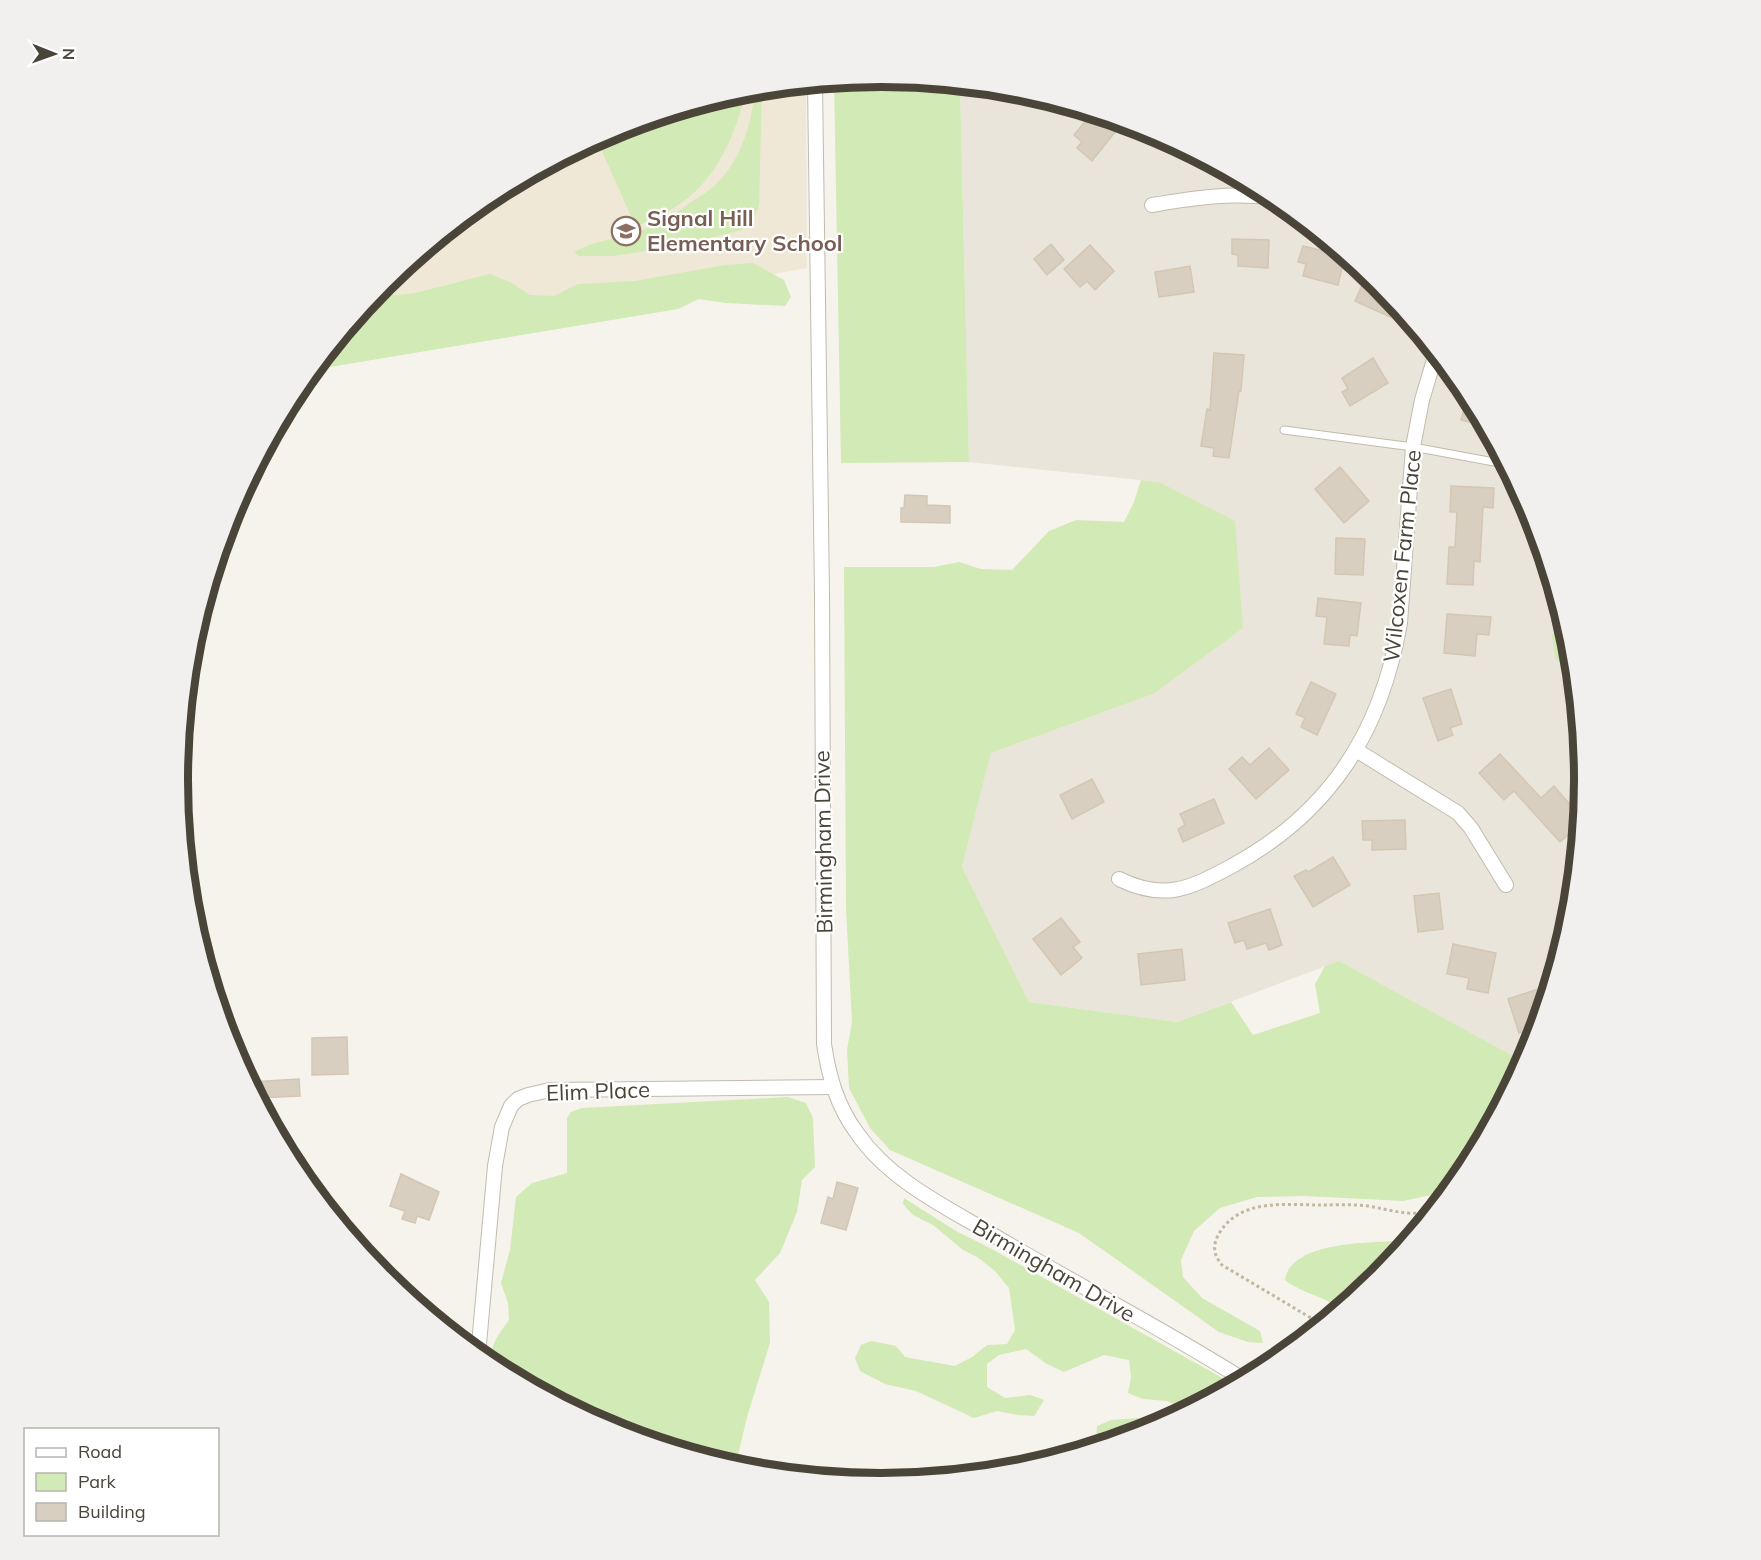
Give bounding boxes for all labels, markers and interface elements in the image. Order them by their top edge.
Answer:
north arrow [24,24,84,84]
text: N [59,48,79,60]
place label: Signal Hill Elementary School [647,204,843,257]
school or university icon: Signal Hill Elementary School [610,215,642,247]
street label: Wilcoxen Farm Place [1377,448,1427,664]
street label: Birmingham Drive [807,750,839,934]
street label: Elim Place [546,1075,650,1107]
street label: Birmingham Drive [968,1212,1140,1328]
legend [24,1428,219,1536]
text: Road [78,1440,122,1463]
text: Park [78,1470,117,1493]
text: Building [78,1500,146,1523]

